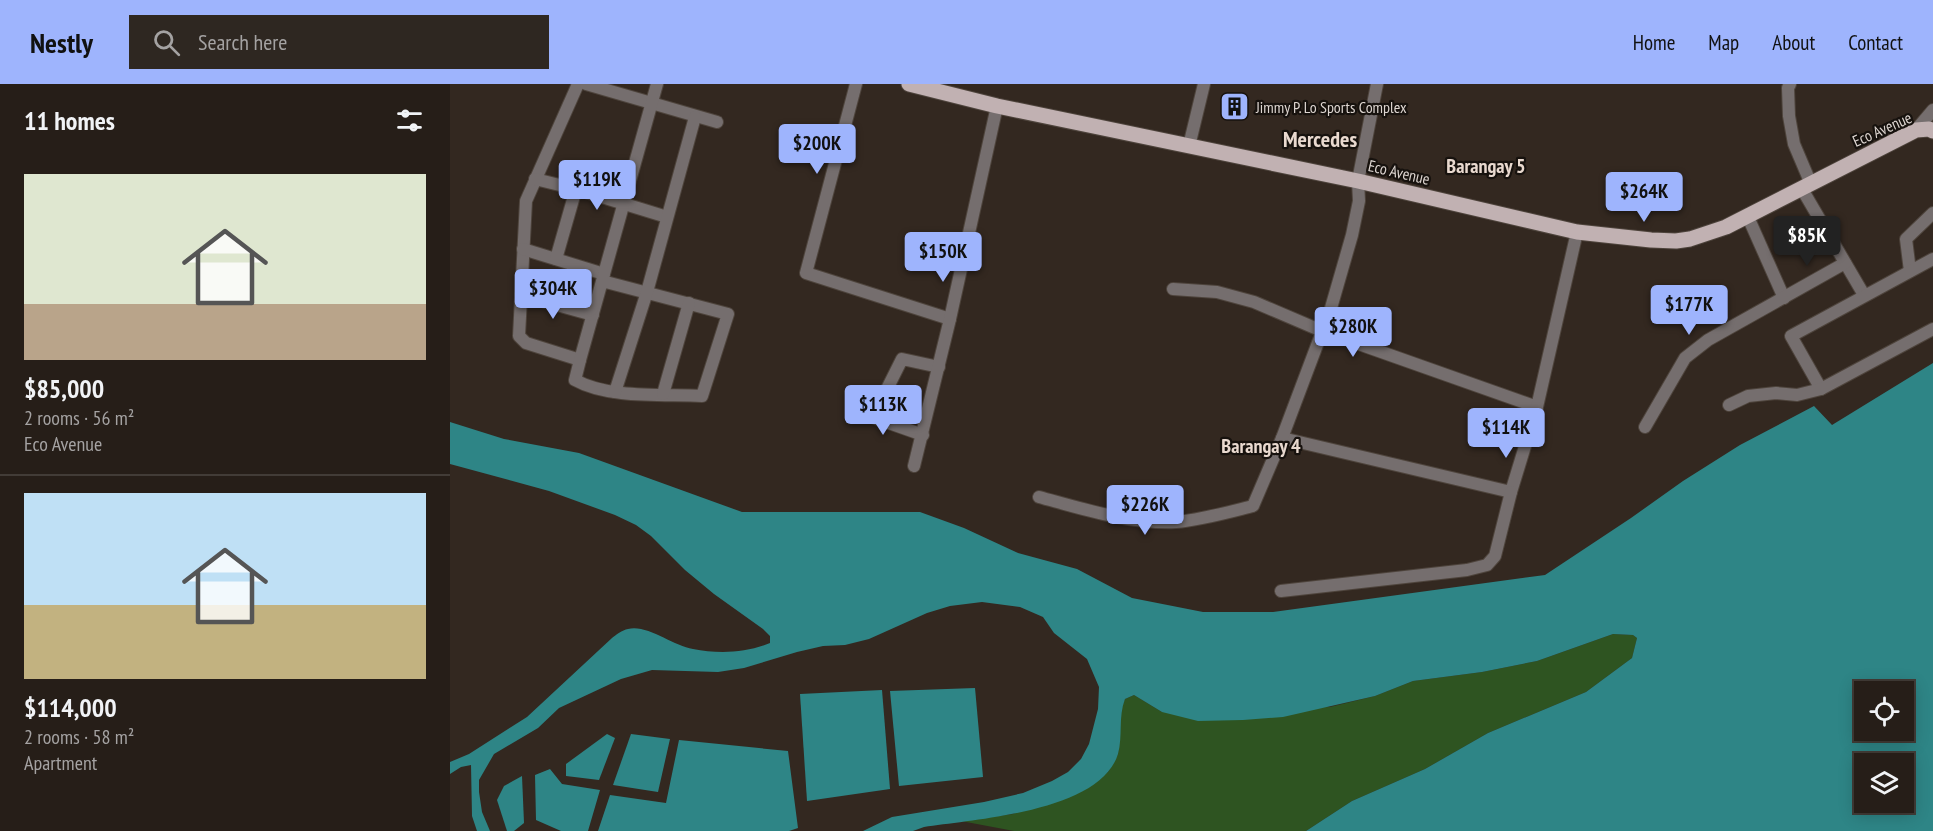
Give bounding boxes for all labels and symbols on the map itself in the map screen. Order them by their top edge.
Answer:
building icon: Jimmy P. Lo Sports Complex [1219,91,1251,123]
place label: Jimmy P. Lo Sports Complex [1255,97,1407,117]
street label: Eco Avenue [1849,107,1915,151]
pin: $200K [775,124,859,175]
district label: Mercedes [1283,125,1357,153]
district label: Barangay 5 [1446,153,1526,179]
street label: Eco Avenue [1366,155,1432,189]
pin: $119K [555,160,639,211]
pin: $264K [1602,172,1686,223]
pin: $85K [1771,216,1843,267]
pin: $150K [901,232,985,283]
pin: $304K [511,269,595,320]
pin: $177K [1647,285,1731,336]
pin: $280K [1311,307,1395,358]
pin: $113K [841,385,925,436]
pin: $114K [1464,408,1548,459]
district label: Barangay 4 [1221,433,1301,459]
pin: $226K [1103,485,1187,536]

